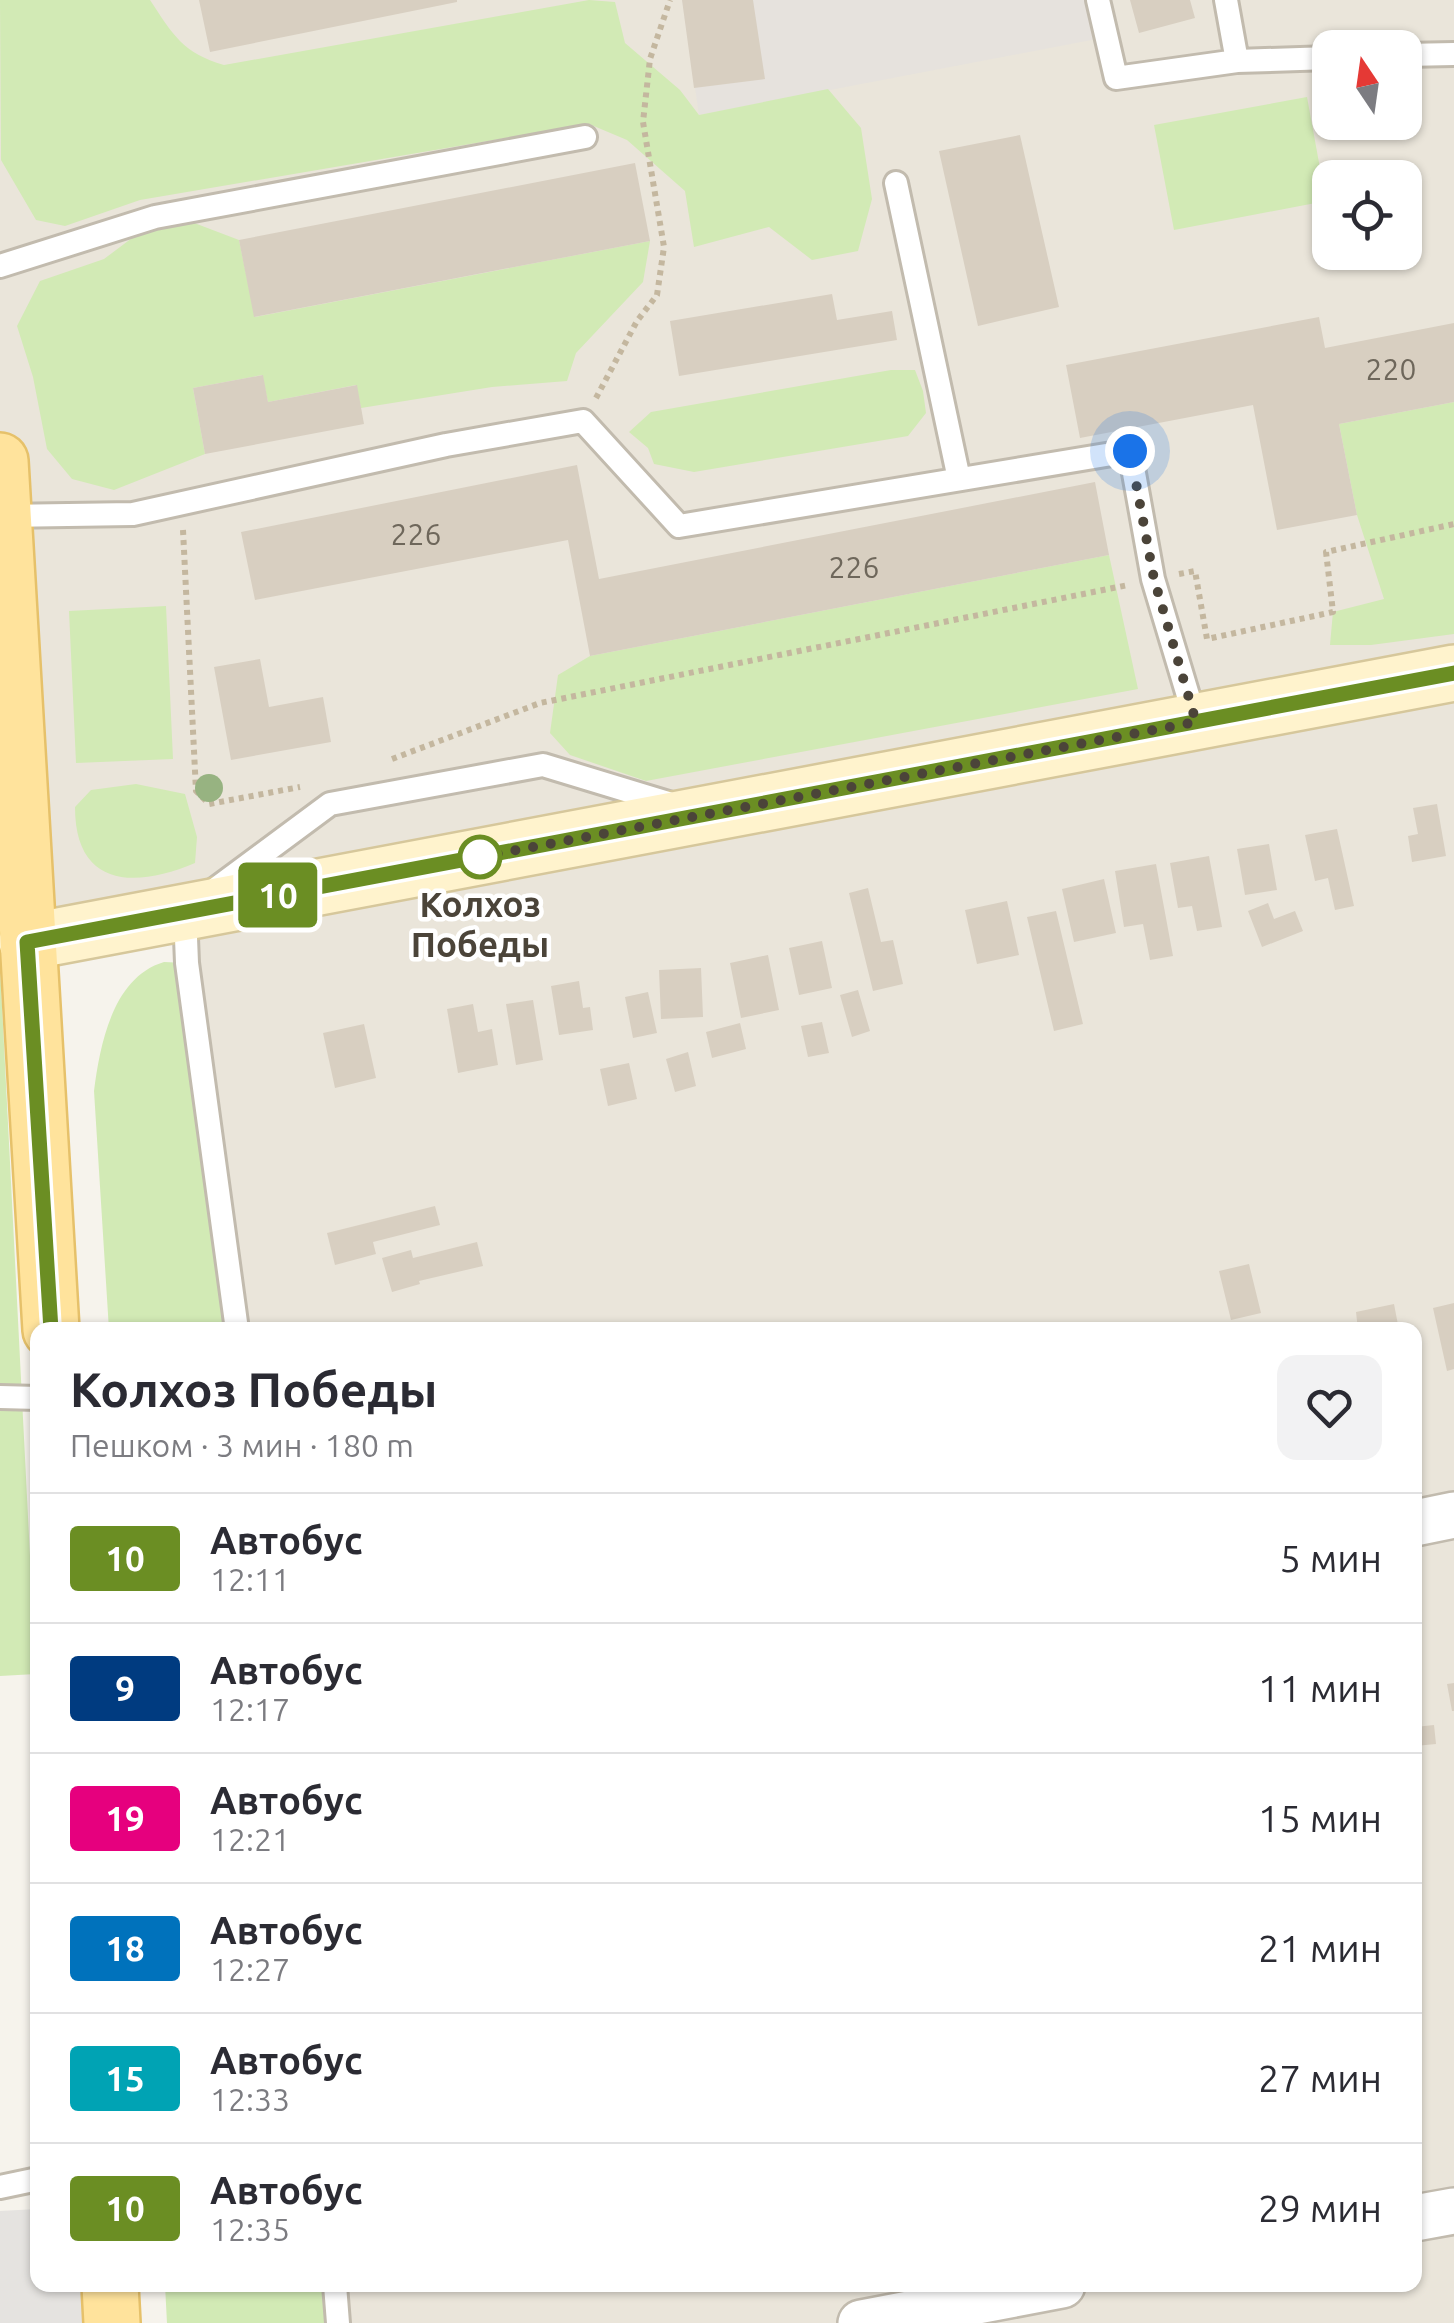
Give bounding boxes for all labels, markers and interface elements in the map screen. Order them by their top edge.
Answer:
north arrow [1312,30,1422,140]
map controls [1312,30,1422,270]
button: locate [1312,160,1422,270]
house number: 220 [1366,352,1416,386]
your location [1105,426,1155,476]
house number: 226 [391,517,441,551]
house number: 226 [829,550,879,584]
marker: Колхоз Победы [459,836,501,878]
line badge: 10 [233,862,323,928]
text: 10 [258,875,298,915]
place label: Колхоз Победы [411,884,549,964]
button: heart [1277,1355,1382,1460]
text: Колхоз Победы [70,1362,437,1416]
text: Пешком · 3 мин · 180 m [70,1427,414,1463]
text: Автобус [210,1519,363,1561]
text: 5 мин [1280,1537,1382,1579]
text: 10 [105,1538,145,1578]
text: 12:11 [210,1561,290,1597]
text: Автобус [210,1649,363,1691]
text: 11 мин [1258,1667,1382,1709]
text: 9 [115,1668,135,1708]
text: 12:17 [210,1691,290,1727]
text: Автобус [210,1779,363,1821]
text: 15 мин [1258,1797,1382,1839]
text: 19 [105,1798,145,1838]
text: 12:21 [210,1821,290,1857]
text: Автобус [210,1909,363,1951]
text: 21 мин [1258,1927,1382,1969]
text: 18 [105,1928,145,1968]
text: 12:27 [210,1951,290,1987]
text: Автобус [210,2039,363,2081]
text: 27 мин [1258,2057,1382,2099]
text: 15 [105,2058,145,2098]
text: 12:33 [210,2081,290,2117]
text: Автобус [210,2169,363,2211]
text: 29 мин [1258,2187,1382,2229]
text: 10 [105,2188,145,2228]
text: 12:35 [210,2211,290,2247]

